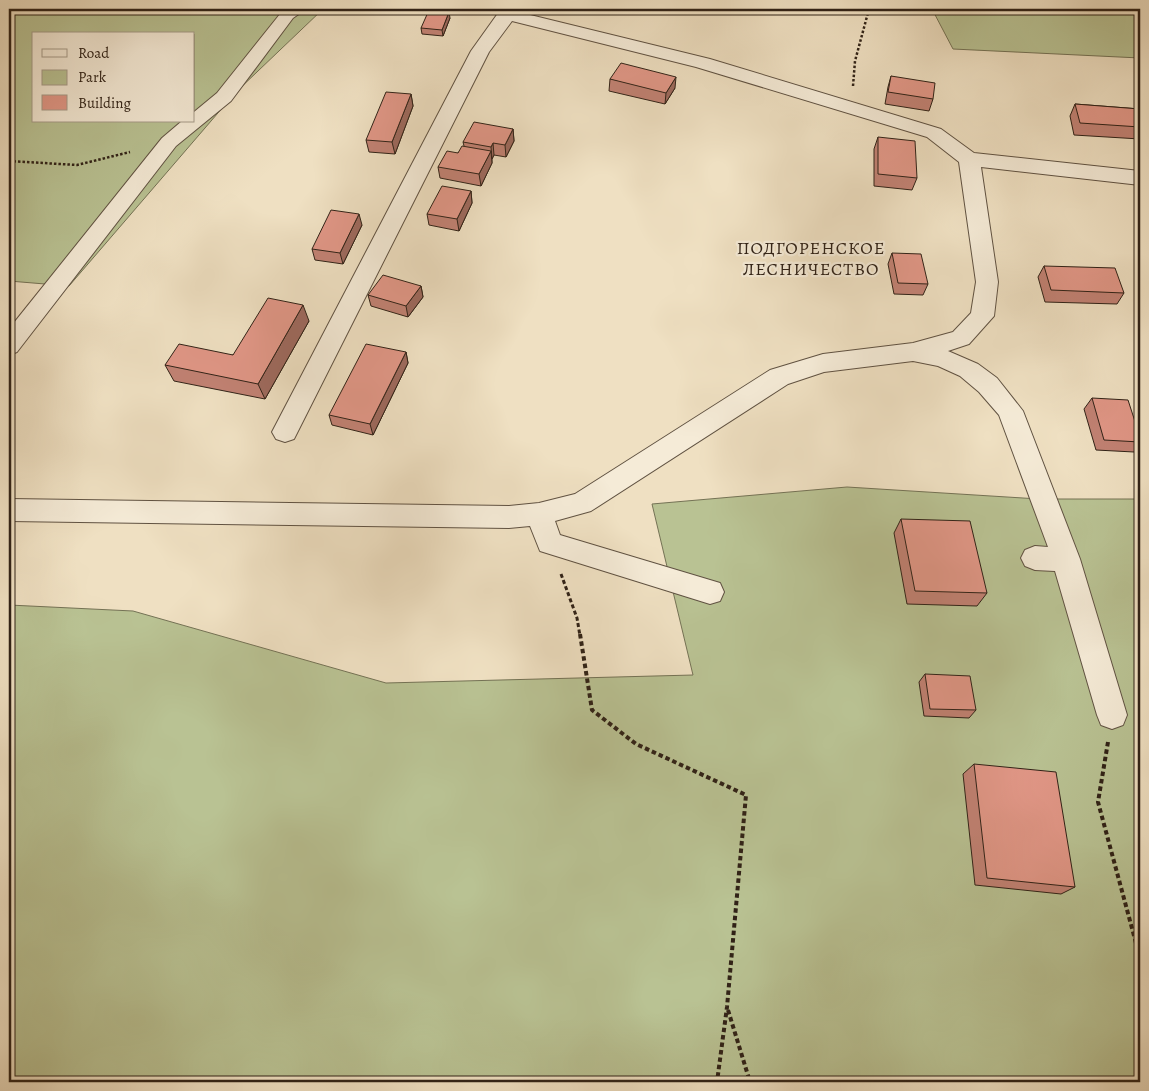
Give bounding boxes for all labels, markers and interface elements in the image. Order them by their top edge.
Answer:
legend [32,32,195,122]
text: Road [78,43,110,63]
text: Park [78,67,107,87]
text: Building [78,93,131,113]
district label: ПОДГОРЕНСКОЕ ЛЕСНИЧЕСТВО [737,236,885,281]

